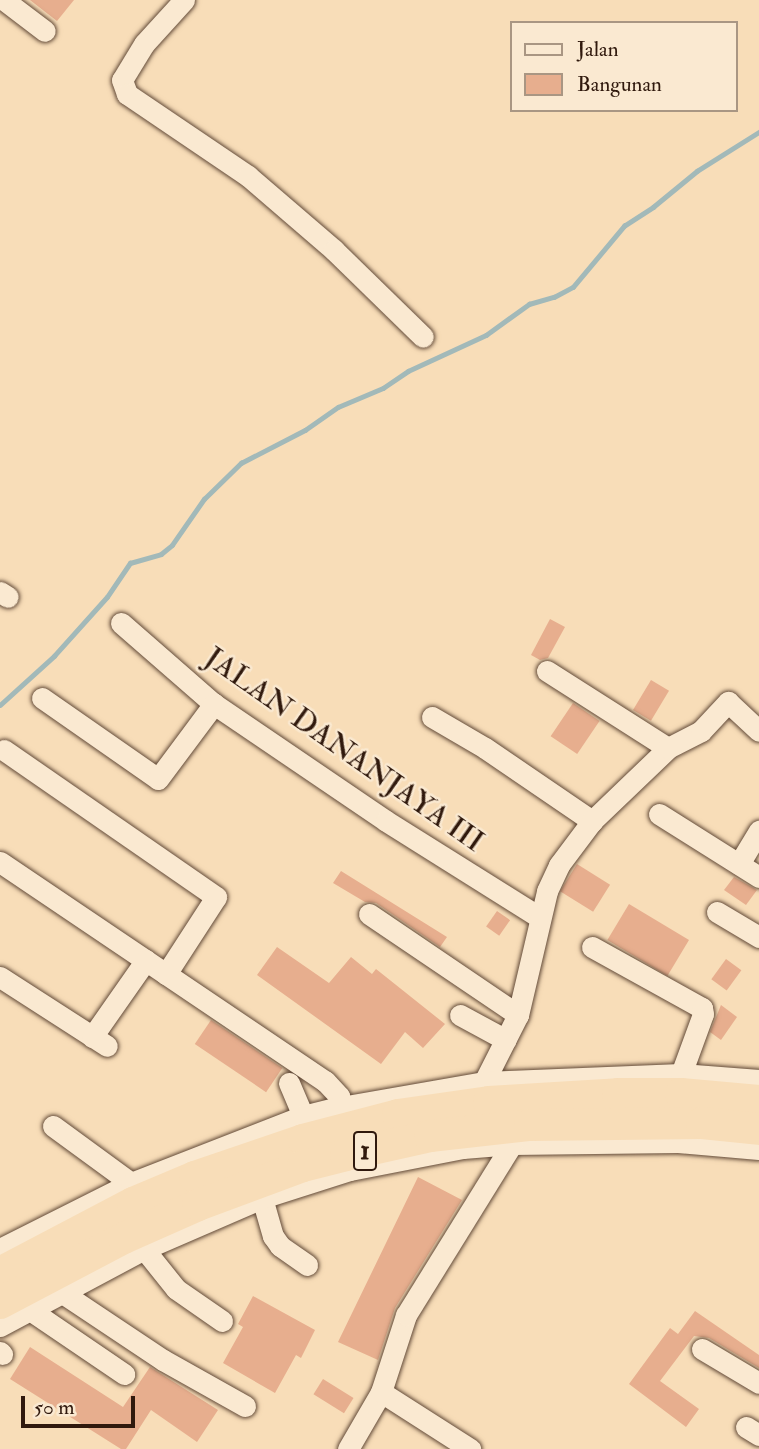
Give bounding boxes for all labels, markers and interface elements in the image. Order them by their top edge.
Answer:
legend [510,21,738,112]
text: Jalan [577,36,619,63]
text: Bangunan [577,71,662,98]
street label: JALAN DANANJAYA III [197,640,491,860]
road number: 1 [353,1126,377,1176]
scale bar [24,1382,138,1426]
text: 50 m [34,1394,75,1421]

